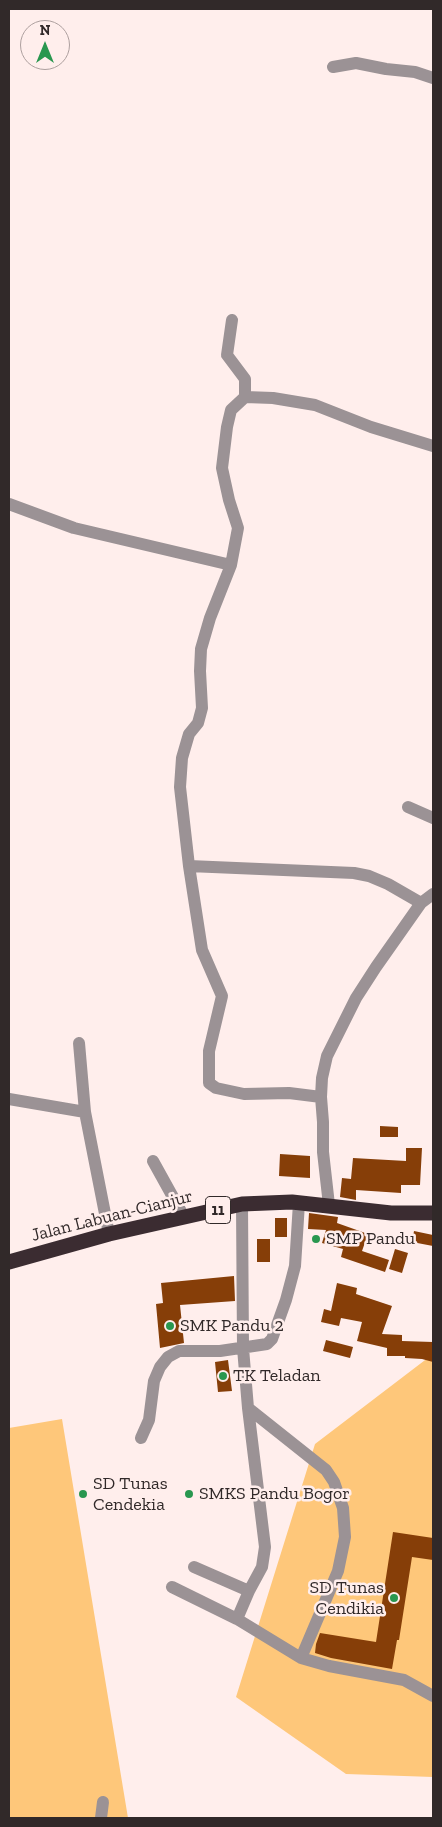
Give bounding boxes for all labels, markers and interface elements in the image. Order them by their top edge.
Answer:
north arrow [20,20,70,70]
text: N [40,22,50,39]
street label: Jalan Labuan-Cianjur [29,1186,195,1246]
road number: 11 [206,1196,230,1224]
place label: SMP Pandu [326,1228,415,1250]
marker: SMP Pandu [310,1233,322,1245]
place label: SMK Pandu 2 [180,1315,284,1337]
marker: SMK Pandu 2 [164,1320,176,1332]
place label: TK Teladan [233,1365,321,1387]
marker: TK Teladan [217,1370,229,1382]
place label: SD Tunas Cendekia [93,1473,168,1516]
place label: SMKS Pandu Bogor [199,1483,350,1505]
marker: SD Tunas Cendekia [77,1488,89,1500]
marker: SMKS Pandu Bogor [183,1488,195,1500]
place label: SD Tunas Cendikia [309,1577,384,1620]
marker: SD Tunas Cendikia [388,1592,400,1604]

